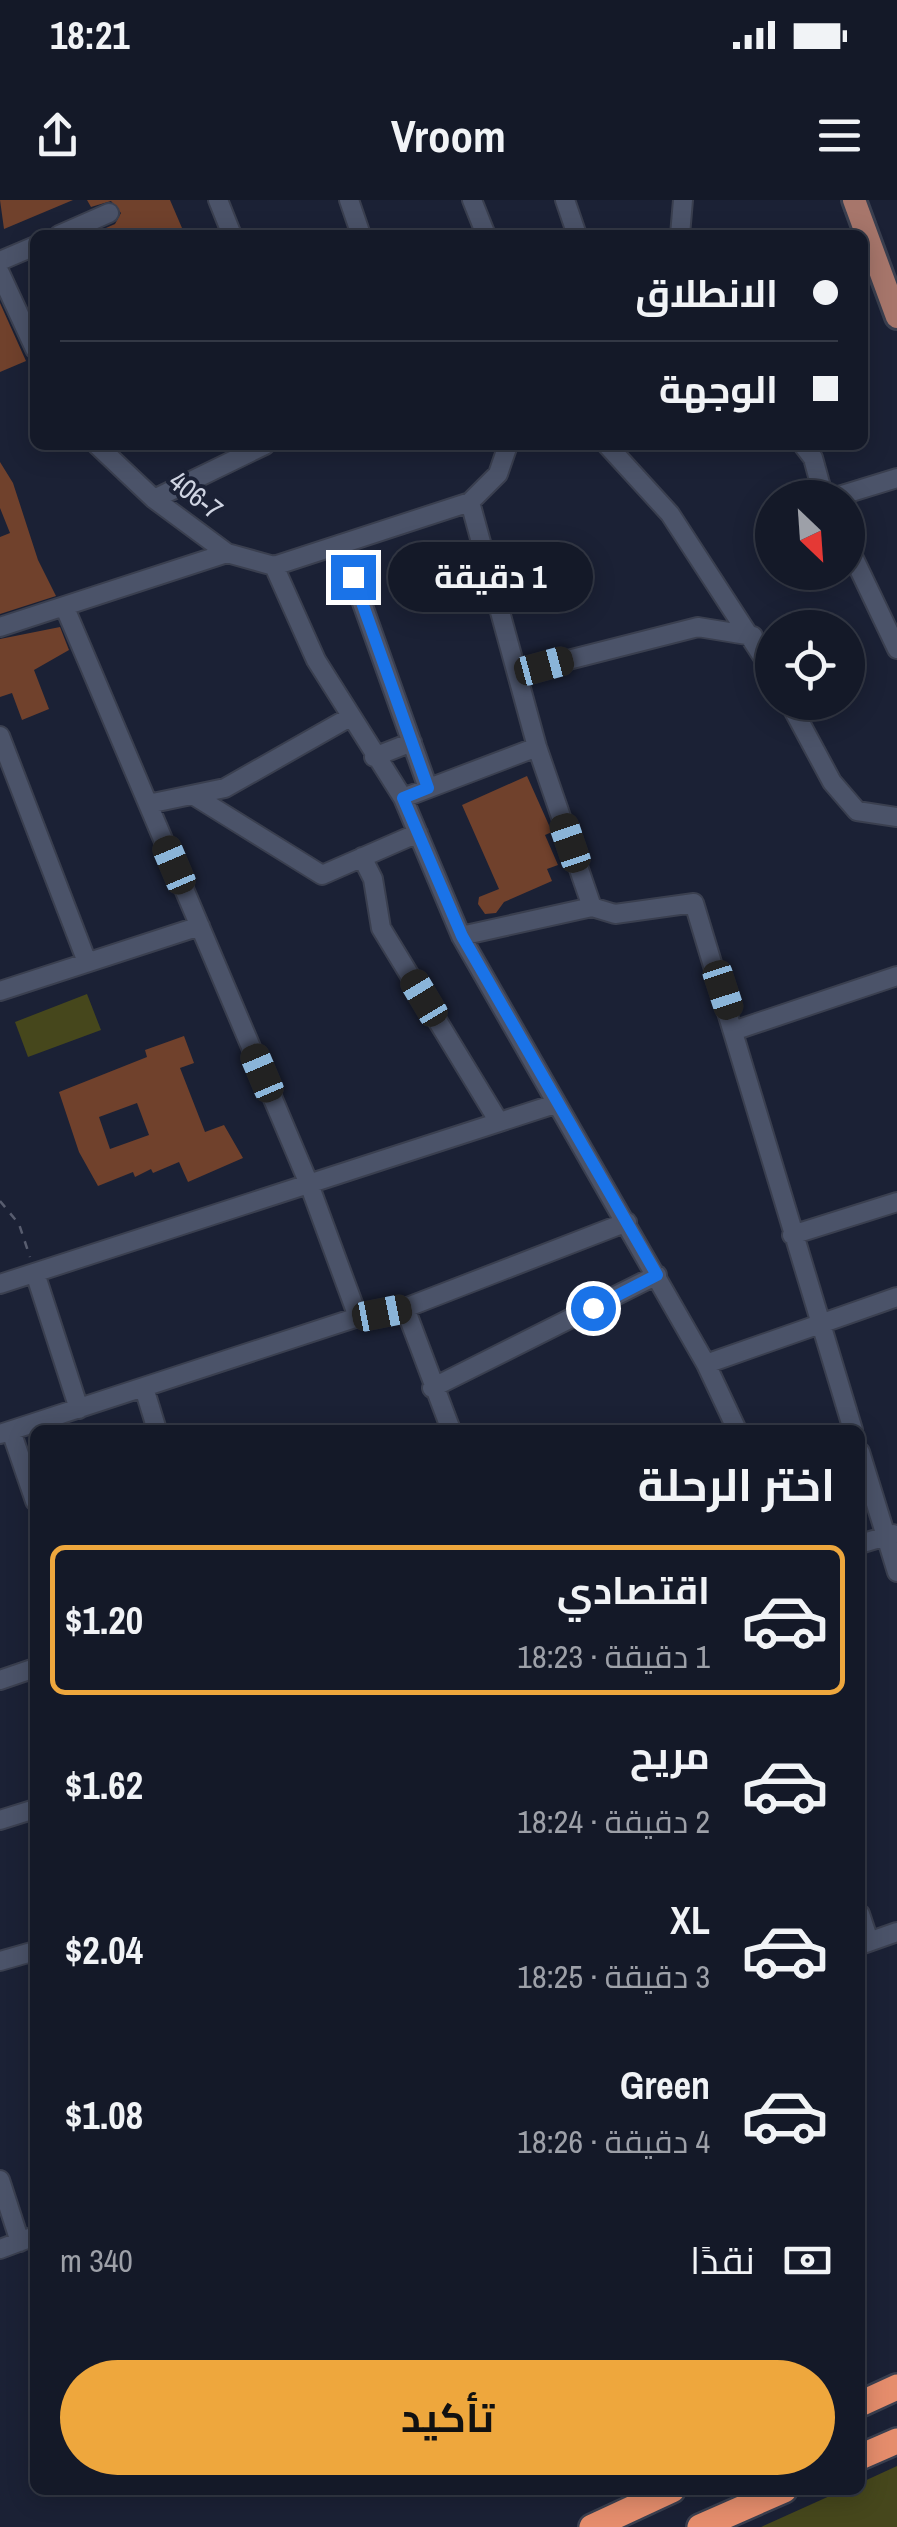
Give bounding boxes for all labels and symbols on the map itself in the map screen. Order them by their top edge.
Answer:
street label: 406-7 [161,462,231,528]
north arrow [755,480,865,590]
callout: 1 دقيقة [388,542,593,612]
route end [331,555,376,600]
car [511,644,577,688]
car [546,810,594,876]
car [148,832,200,898]
car [699,957,747,1023]
car [396,965,452,1031]
car [236,1040,288,1106]
route start [571,1286,616,1331]
car [350,1293,414,1333]

